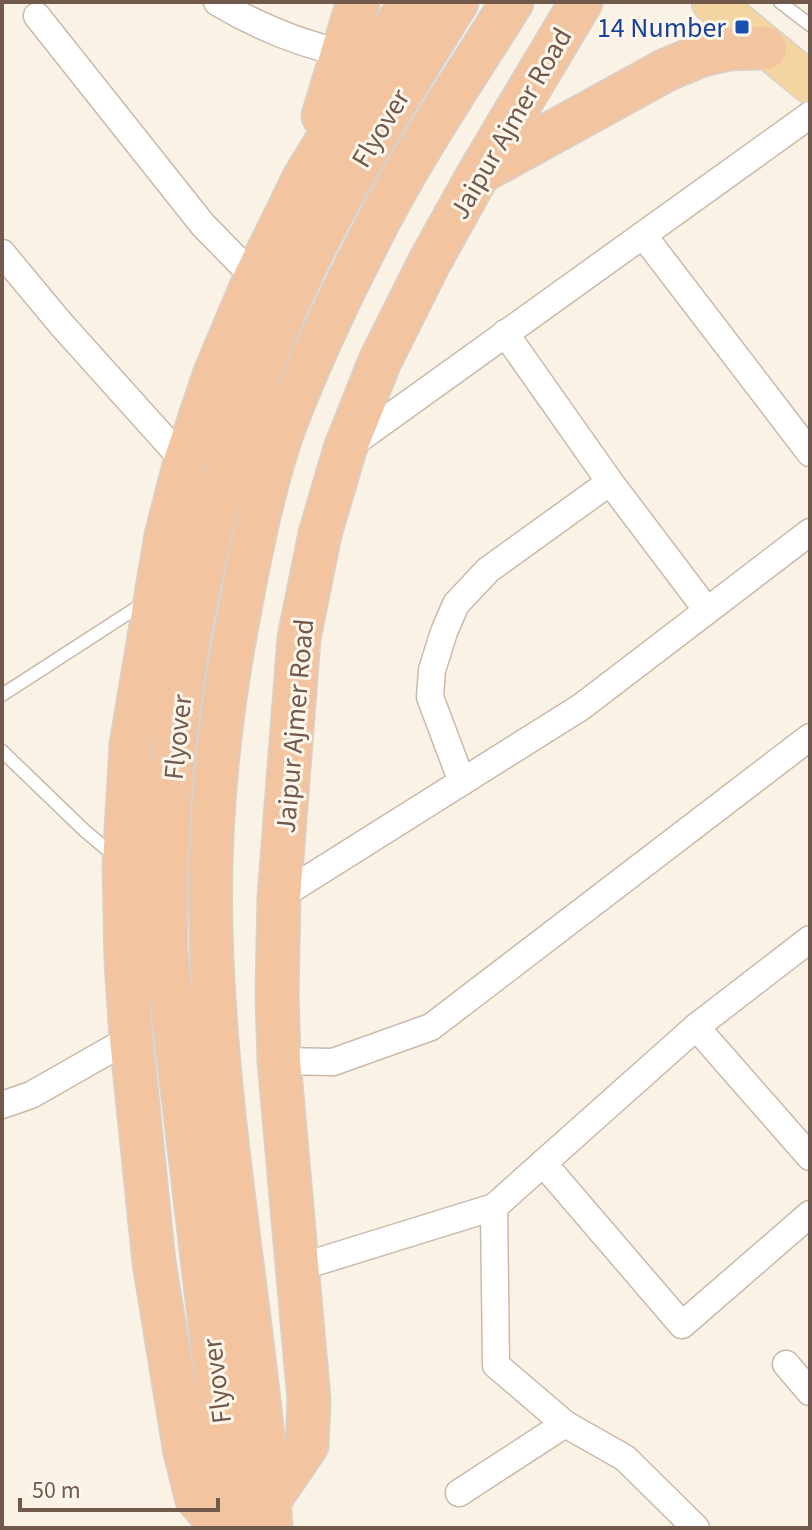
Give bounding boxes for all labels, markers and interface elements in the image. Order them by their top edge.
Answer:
place label: 14 Number [597,8,726,48]
marker: 14 Number [733,18,751,36]
street label: Jaipur Ajmer Road [440,20,582,227]
street label: Flyover [342,81,420,176]
street label: Jaipur Ajmer Road [266,617,324,835]
street label: Flyover [154,692,202,782]
street label: Flyover [192,1336,242,1426]
scale bar [20,1462,218,1512]
text: 50 m [32,1473,81,1508]

